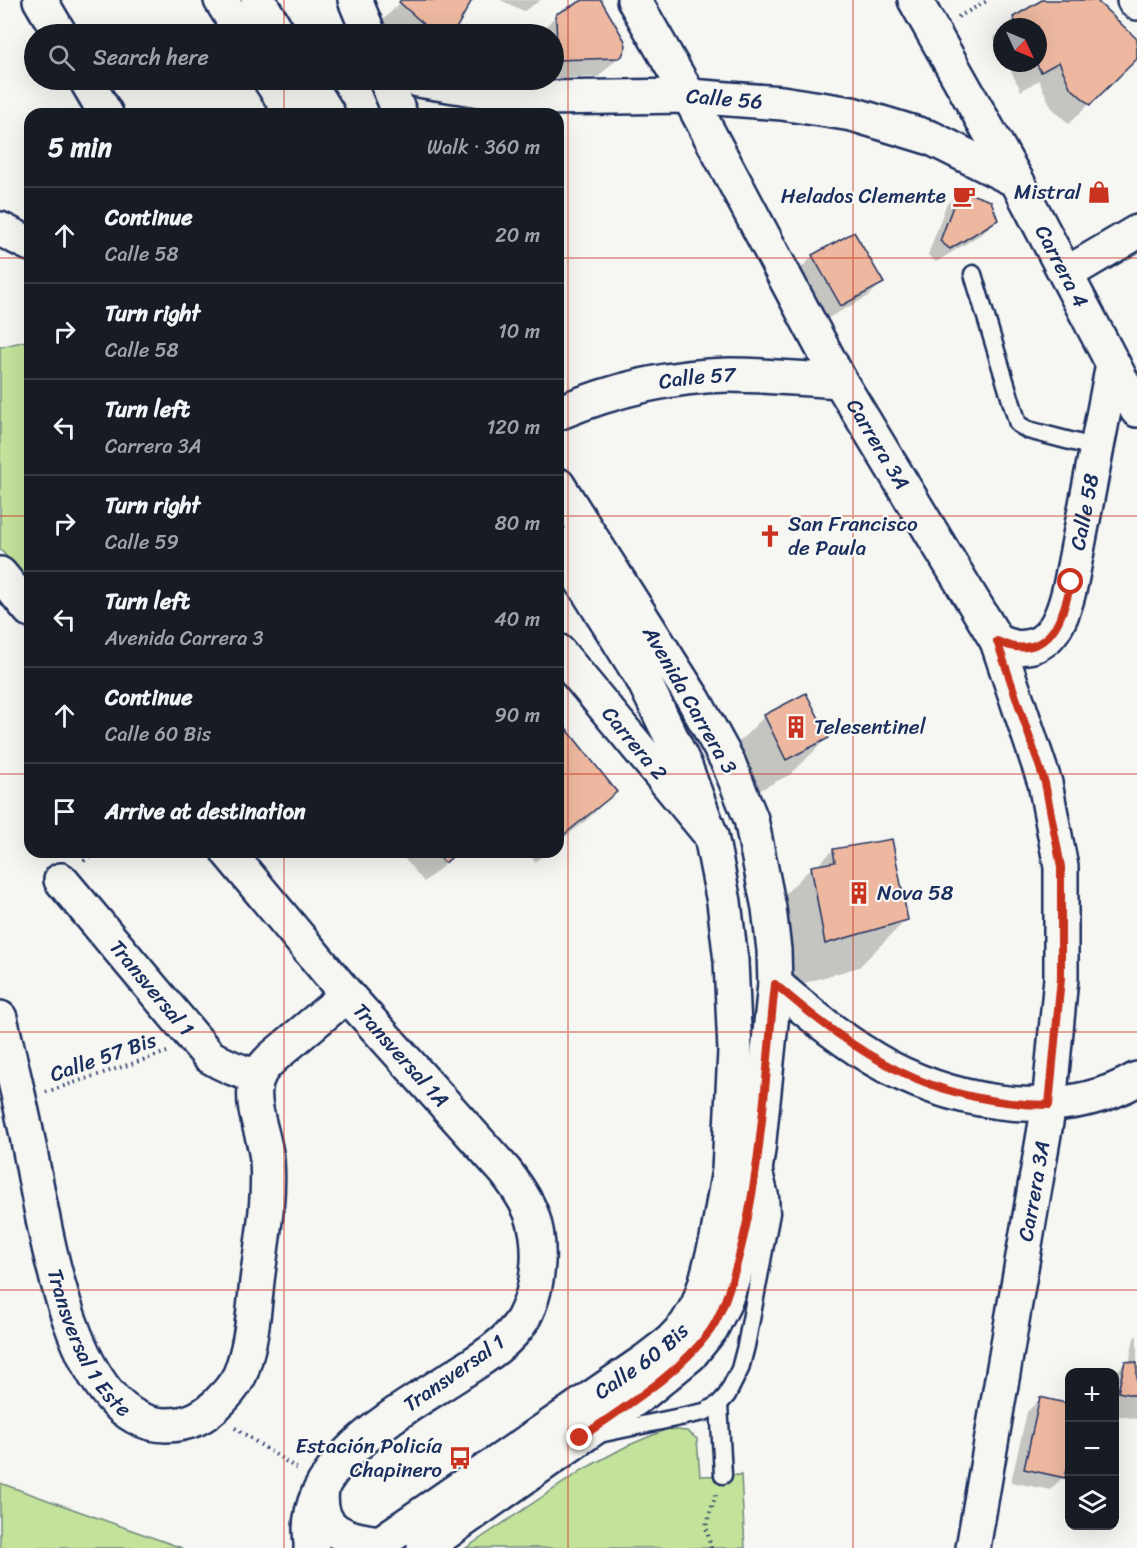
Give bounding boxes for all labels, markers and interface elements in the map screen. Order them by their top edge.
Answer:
north arrow [993,18,1047,72]
search box [24,24,564,90]
text: Search here [93,38,209,77]
icon: search [45,41,78,74]
street label: Calle 56 [685,77,764,121]
text: 5 min [48,124,112,170]
text: Walk · 360 m [427,130,540,165]
place label: Mistral [1014,173,1082,211]
place label: Helados Clemente [781,177,946,215]
shop icon: Mistral [1086,179,1112,205]
cafe icon: Helados Clemente [951,183,977,209]
text: Continue [105,198,193,237]
text: 20 m [495,218,540,253]
street label: Carrera 4 [1024,218,1099,315]
icon: ahead [48,219,81,252]
text: Calle 58 [105,237,179,272]
text: Turn right [105,294,200,333]
text: 10 m [498,314,540,349]
icon: right [48,315,81,348]
text: Calle 58 [105,333,179,368]
street label: Calle 57 [656,356,737,401]
text: Turn left [105,390,190,429]
street label: Carrera 3A [836,391,921,498]
text: 120 m [487,410,540,445]
icon: left [48,411,81,444]
text: Carrera 3A [105,429,202,464]
street label: Calle 58 [1059,470,1111,554]
text: Turn right [105,486,200,525]
place label: San Francisco de Paula [788,505,918,567]
text: 80 m [495,506,540,541]
icon: right [48,507,81,540]
church icon: San Francisco de Paula [757,523,783,549]
text: Calle 59 [105,525,179,560]
route start [1057,568,1083,594]
text: Turn left [105,582,190,621]
text: 40 m [494,602,540,637]
icon: left [48,603,81,636]
street label: Avenida Carrera 3 [631,618,748,782]
text: Avenida Carrera 3 [105,621,263,656]
text: Continue [105,678,193,717]
street label: Carrera 2 [592,697,677,790]
text: 90 m [495,698,540,733]
icon: ahead [48,699,81,732]
place label: Telesentinel [814,708,927,746]
building icon: Telesentinel [783,714,809,740]
text: Calle 60 Bis [105,717,211,752]
text: Arrive at destination [105,792,306,831]
icon: arrive [48,795,81,828]
place label: Nova 58 [877,874,954,912]
building icon: Nova 58 [846,880,872,906]
street label: Transversal 1 [99,931,204,1045]
street label: Transversal 1A [343,994,459,1117]
street label: Calle 57 Bis [44,1021,162,1093]
street label: Carrera 3A [1006,1138,1062,1244]
street label: Transversal 1 Este [36,1264,140,1427]
street label: Calle 60 Bis [586,1313,699,1410]
street label: Transversal 1 [395,1324,513,1422]
map controls [1065,1368,1119,1530]
button: + [1065,1368,1119,1422]
button: − [1065,1422,1119,1476]
route end [566,1424,592,1450]
place label: Estación Policía Chapinero [296,1427,442,1489]
bus stop icon: Estación Policía Chapinero [447,1445,473,1471]
button: layers [1065,1476,1119,1530]

